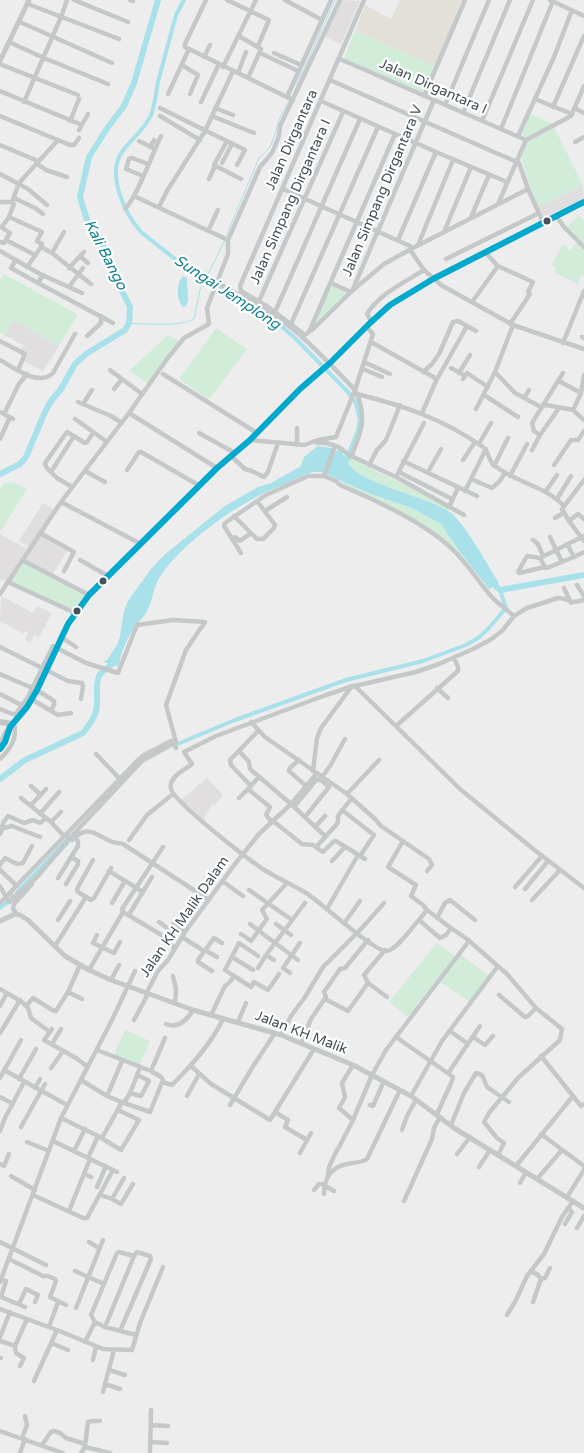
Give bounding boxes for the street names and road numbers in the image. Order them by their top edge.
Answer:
street label: Jalan Dirgantara I [377,56,489,118]
street label: Jalan Dirgantara [262,87,322,193]
street label: Jalan Simpang Dirgantara V [339,103,427,279]
street label: Jalan Simpang Dirgantara I [247,117,335,287]
street label: Jalan KH Malik Dalam [137,853,233,981]
street label: Jalan KH Malik [252,1008,350,1058]

